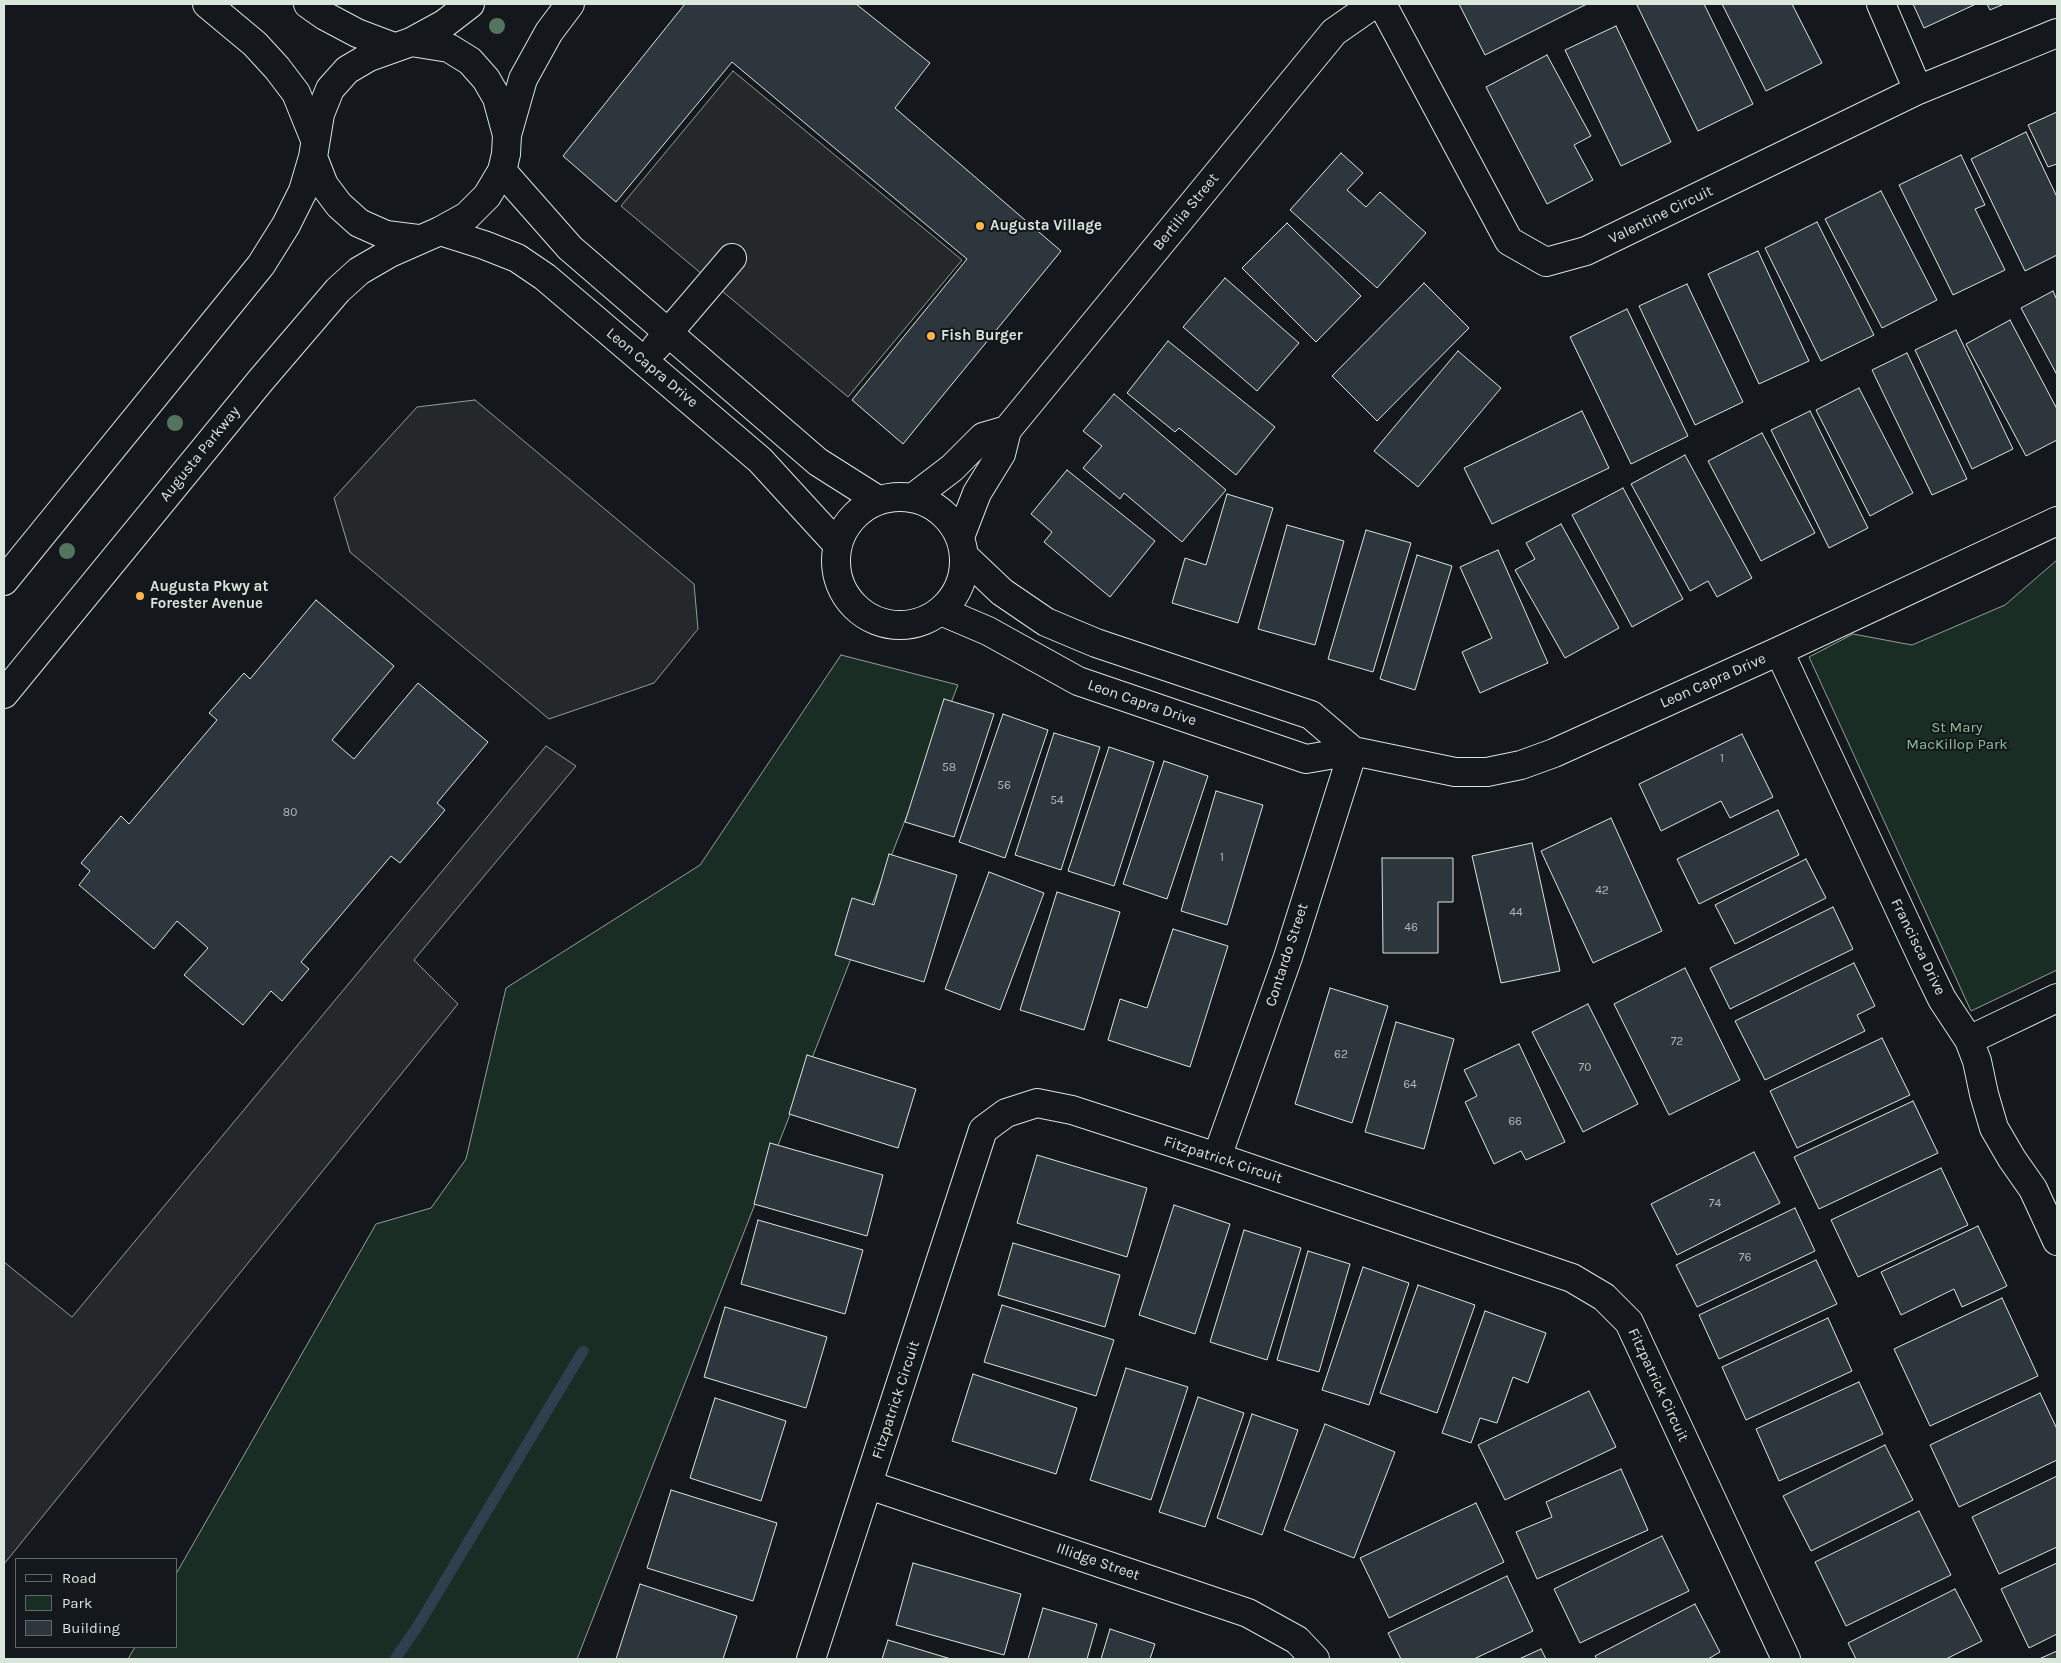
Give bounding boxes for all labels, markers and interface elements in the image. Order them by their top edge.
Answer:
street label: Bertilia Street [1149,170,1223,254]
street label: Valentine Circuit [1606,182,1716,248]
place label: Augusta Village [990,217,1102,235]
marker: Augusta Village [974,220,986,232]
street label: Leon Capra Drive [603,324,701,412]
place label: Fish Burger [941,327,1023,345]
marker: Fish Burger [925,330,937,342]
street label: Augusta Parkway [156,403,244,505]
place label: Augusta Pkwy at Forester Avenue [150,578,268,613]
marker: Augusta Pkwy at Forester Avenue [134,590,146,602]
street label: Leon Capra Drive [1657,650,1769,712]
street label: Leon Capra Drive [1085,676,1199,730]
park label: St Mary MacKillop Park [1906,719,2008,754]
house number: 1 [1720,752,1724,766]
house number: 58 [942,761,956,775]
house number: 56 [997,779,1011,793]
house number: 54 [1050,794,1064,808]
house number: 80 [283,806,297,820]
house number: 1 [1220,851,1224,865]
house number: 42 [1595,884,1609,898]
street label: Francisca Drive [1887,896,1949,998]
street label: Contardo Street [1262,901,1312,1009]
house number: 44 [1509,906,1523,920]
house number: 46 [1404,921,1418,935]
house number: 72 [1671,1035,1683,1049]
house number: 62 [1334,1048,1348,1062]
house number: 70 [1579,1061,1591,1075]
house number: 64 [1403,1078,1417,1092]
house number: 66 [1508,1115,1522,1129]
street label: Fitzpatrick Circuit [1162,1132,1284,1188]
house number: 74 [1709,1197,1721,1211]
house number: 76 [1739,1251,1751,1265]
street label: Fitzpatrick Circuit [1624,1325,1692,1445]
street label: Fitzpatrick Circuit [868,1339,924,1461]
street label: Illidge Street [1054,1539,1142,1585]
legend [15,1558,178,1648]
text: Road [62,1569,97,1587]
text: Park [62,1594,92,1612]
text: Building [62,1619,120,1637]

